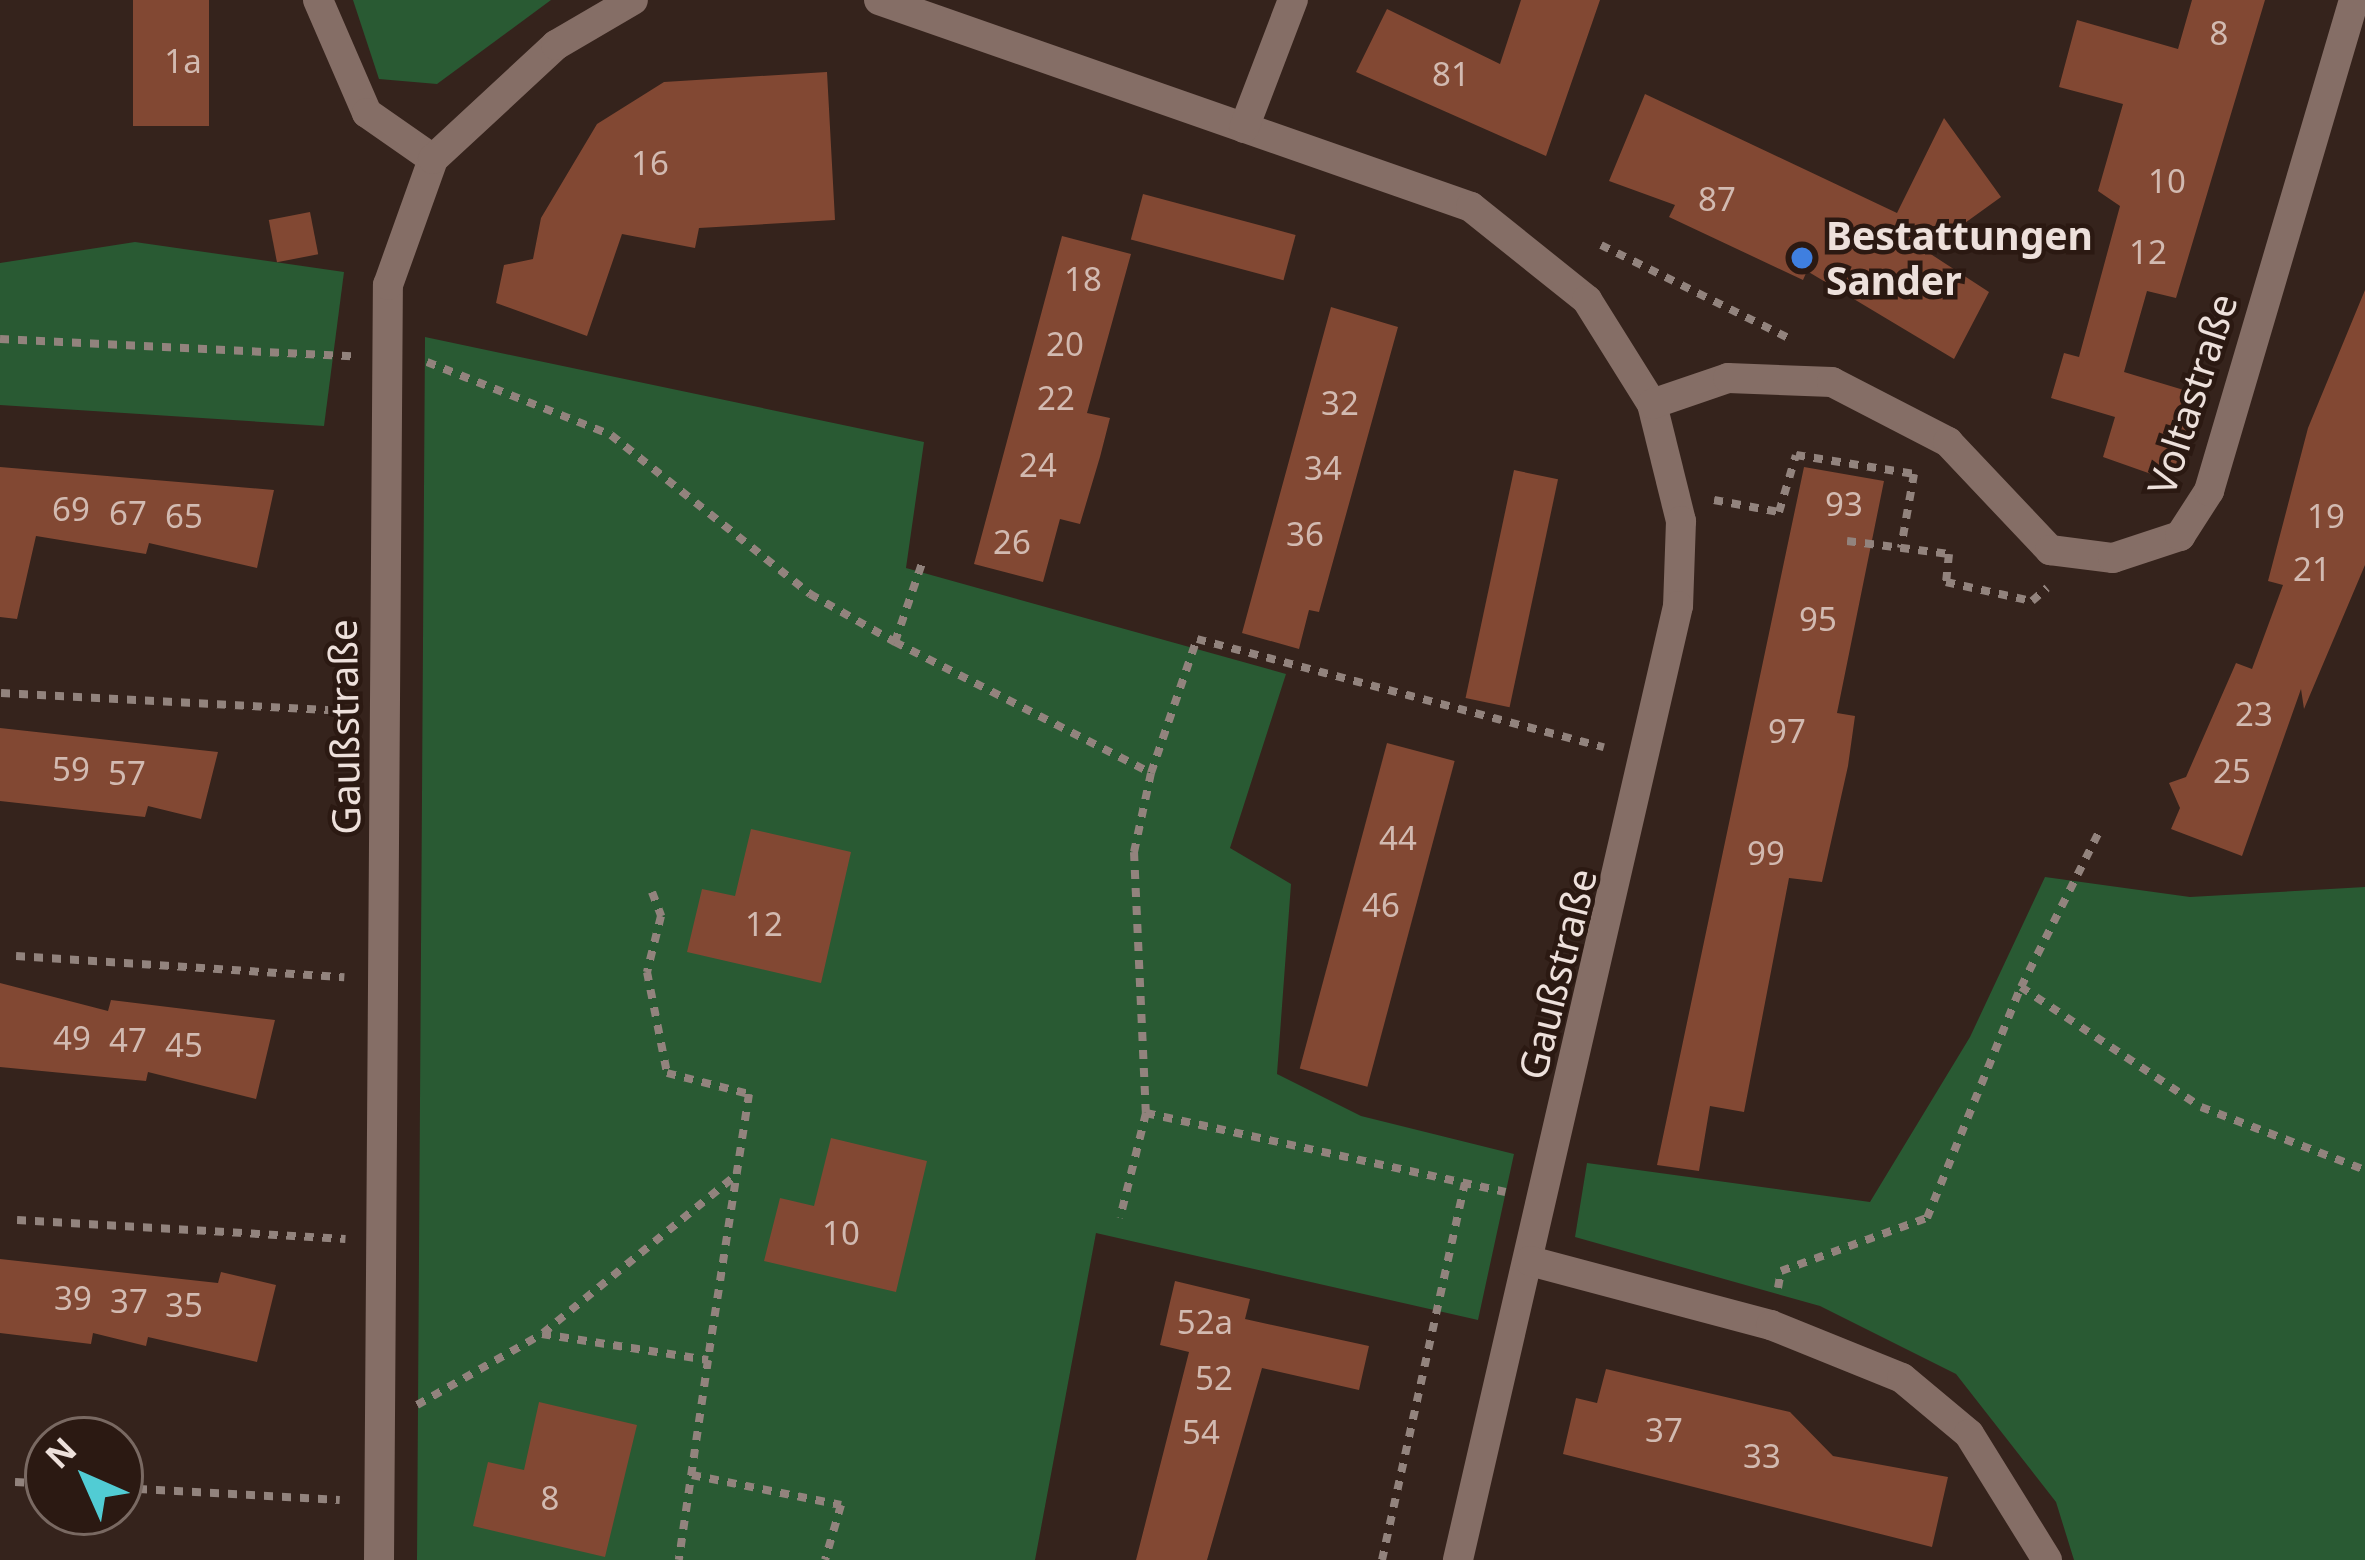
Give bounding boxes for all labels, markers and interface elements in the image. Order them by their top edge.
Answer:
house number: 8 [2210,13,2228,53]
house number: 1a [164,41,202,81]
house number: 81 [1432,54,1470,94]
house number: 16 [631,143,669,183]
house number: 10 [2148,161,2186,201]
house number: 87 [1698,179,1736,219]
place label: Bestattungen Sander [1826,213,2093,304]
house number: 12 [2129,232,2167,272]
marker: Bestattungen Sander [1789,245,1815,271]
house number: 18 [1064,259,1102,299]
street label: Voltastraße [2137,287,2247,501]
house number: 20 [1046,324,1084,364]
house number: 22 [1037,378,1075,418]
house number: 32 [1321,383,1359,423]
house number: 24 [1019,445,1057,485]
house number: 34 [1304,448,1342,488]
house number: 93 [1825,484,1863,524]
house number: 69 [52,489,90,529]
house number: 67 [109,493,147,533]
house number: 65 [165,496,203,536]
house number: 19 [2307,496,2345,536]
house number: 36 [1286,514,1324,554]
house number: 26 [993,522,1031,562]
house number: 21 [2293,549,2331,589]
house number: 95 [1799,599,1837,639]
street label: Gaußstraße [319,619,369,835]
house number: 23 [2235,694,2273,734]
house number: 97 [1768,711,1806,751]
house number: 59 [52,749,90,789]
house number: 25 [2213,751,2251,791]
house number: 57 [108,753,146,793]
house number: 44 [1379,818,1417,858]
house number: 99 [1747,833,1785,873]
street label: Gaußstraße [1508,864,1606,1084]
house number: 46 [1362,885,1400,925]
house number: 12 [745,904,783,944]
house number: 49 [53,1018,91,1058]
house number: 47 [109,1020,147,1060]
house number: 45 [165,1025,203,1065]
house number: 10 [822,1213,860,1253]
house number: 39 [54,1278,92,1318]
house number: 37 [110,1281,148,1321]
house number: 35 [165,1285,203,1325]
house number: 52a [1177,1302,1233,1342]
house number: 52 [1195,1358,1233,1398]
house number: 37 [1645,1410,1683,1450]
house number: 54 [1182,1412,1220,1452]
north arrow [24,1416,144,1536]
text: N [35,1427,86,1478]
house number: 33 [1743,1436,1781,1476]
house number: 8 [541,1478,559,1518]

